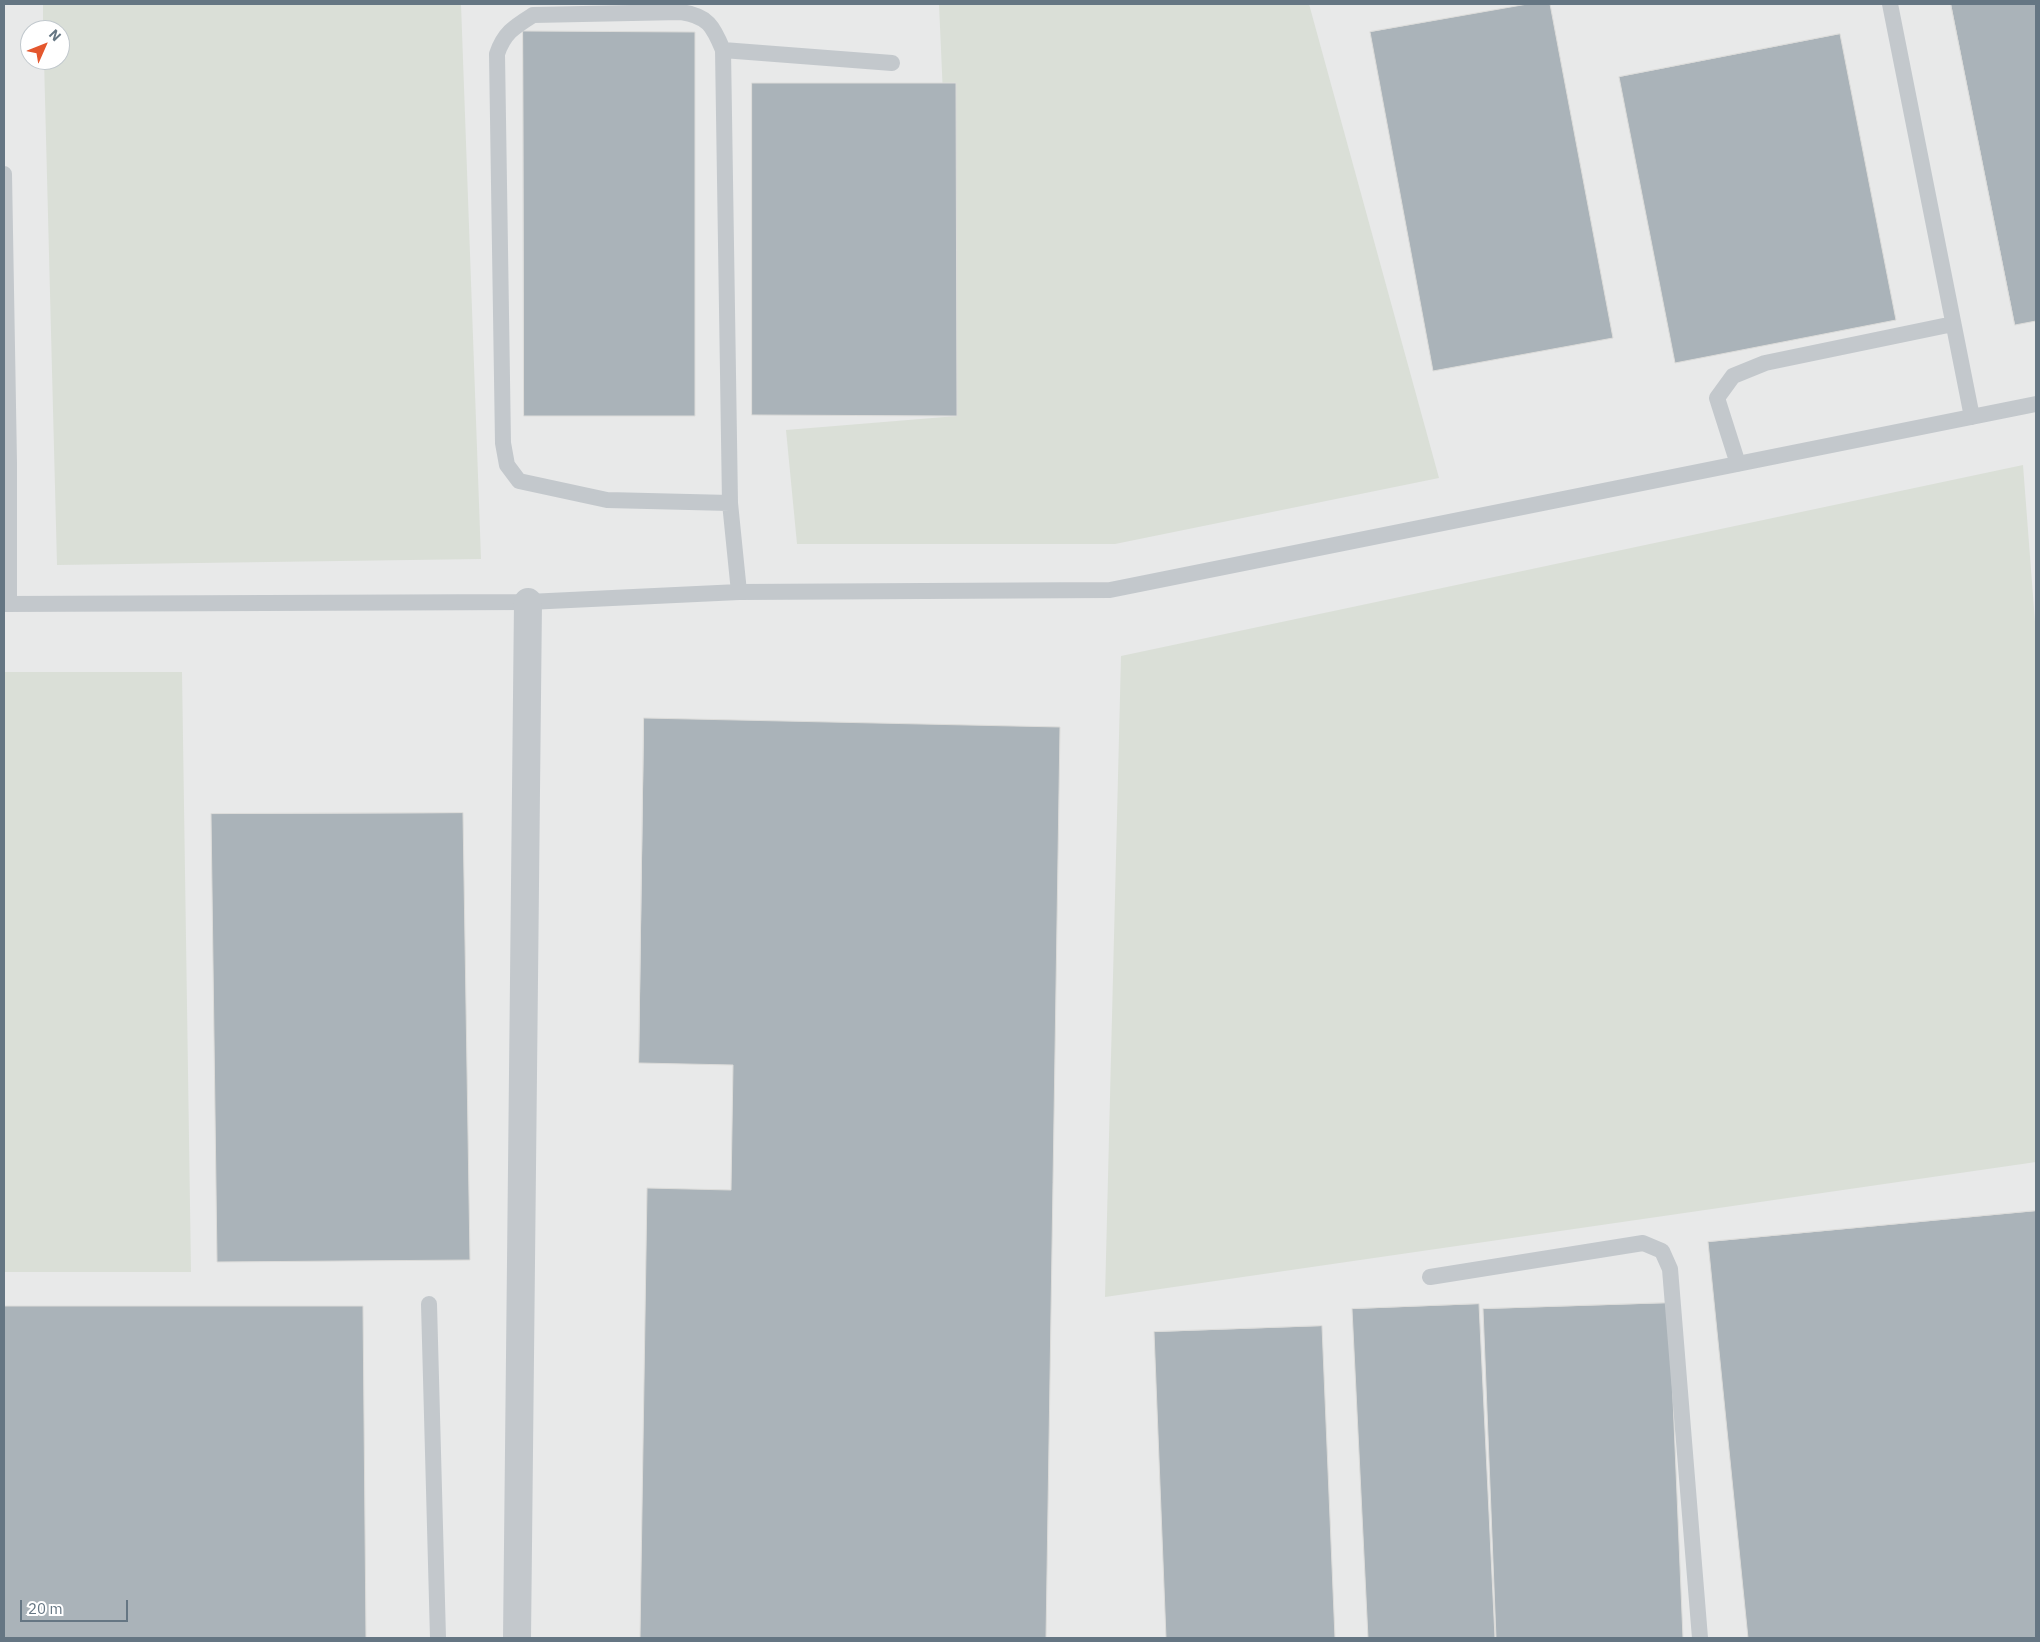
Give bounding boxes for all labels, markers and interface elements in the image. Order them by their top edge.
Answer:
north arrow [20,20,70,70]
text: N [45,25,65,45]
scale bar [22,1590,130,1622]
text: 20 m [28,1599,63,1618]

